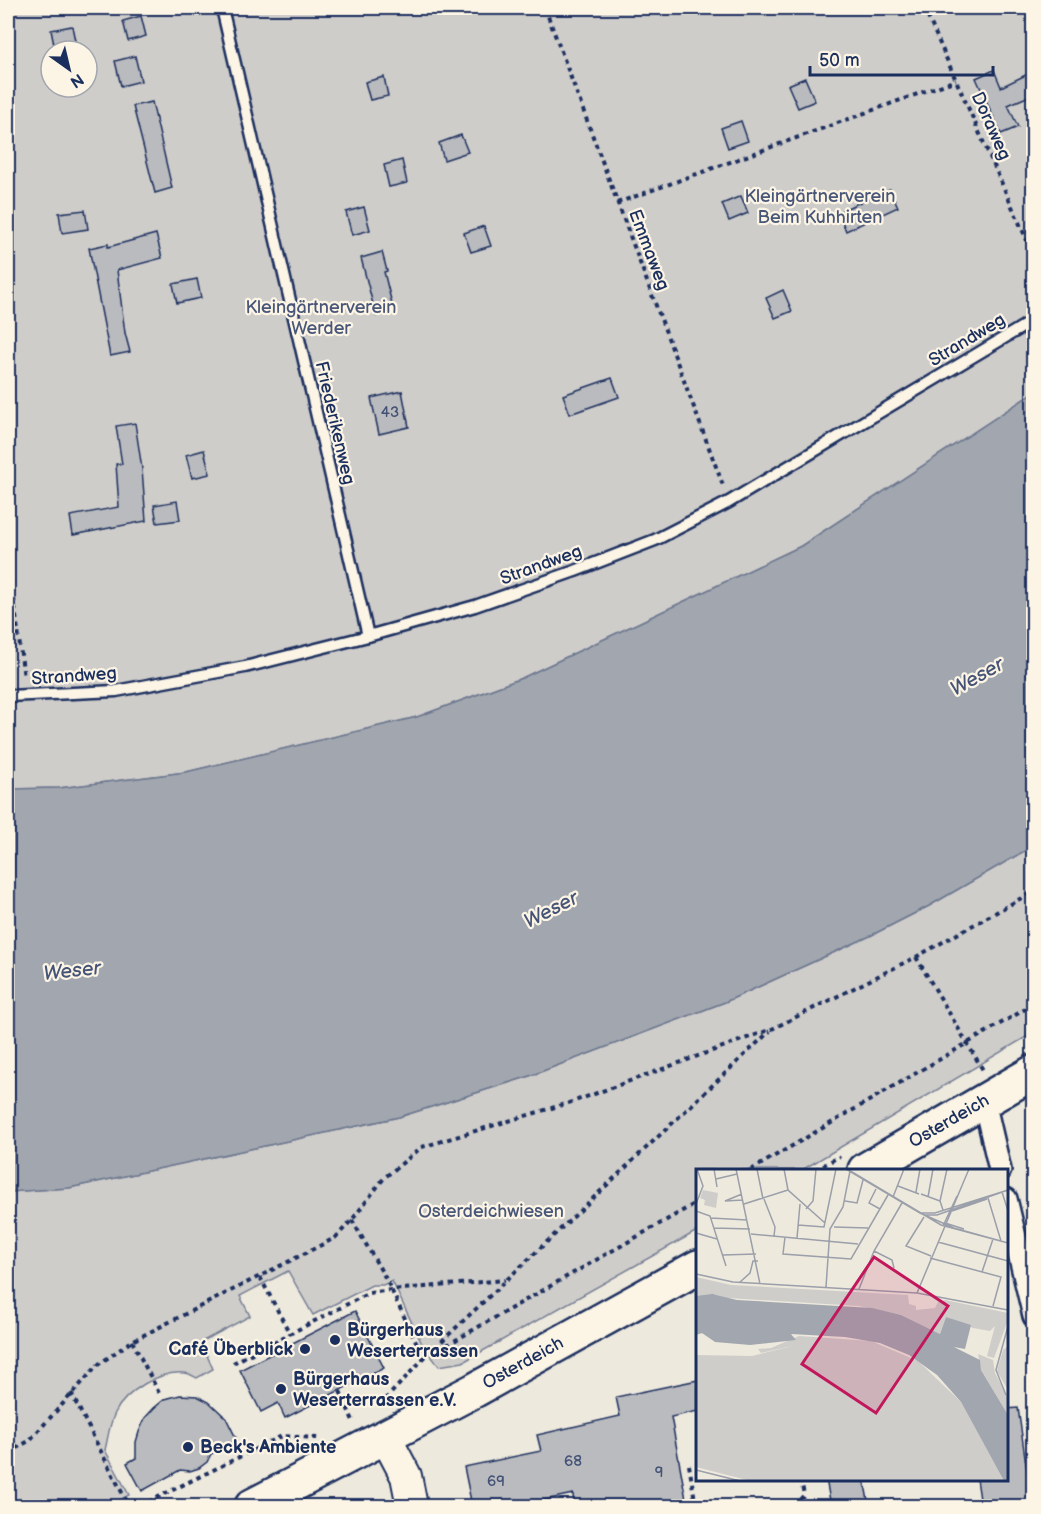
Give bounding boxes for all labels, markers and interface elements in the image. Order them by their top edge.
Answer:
north arrow [39,39,99,99]
scale bar [810,39,993,77]
text: 50 m [819,50,860,71]
text: N [66,69,87,91]
street label: Doraweg [967,89,1015,163]
park label: Kleingärtnerverein Beim Kuhhirten [745,186,895,228]
street label: Emmaweg [624,207,674,293]
park label: Kleingärtnerverein Werder [246,297,396,339]
street label: Strandweg [925,309,1009,371]
street label: Friederikenweg [311,359,359,487]
house number: 43 [381,403,399,422]
street label: Strandweg [497,541,585,589]
water label: Weser [946,652,1010,701]
street label: Strandweg [31,663,117,689]
water label: Weser [520,885,584,934]
water label: Weser [42,956,104,986]
street label: Osterdeich [905,1090,993,1152]
inset map [696,1169,1008,1481]
park label: Osterdeichwiesen [418,1201,564,1222]
place label: Bürgerhaus Weserterrassen [347,1320,478,1362]
street label: Osterdeich [479,1332,567,1394]
marker: Bürgerhaus Weserterrassen [328,1333,342,1347]
place label: Café Überblick [168,1338,294,1360]
marker: Café Überblick [298,1342,312,1356]
place label: Bürgerhaus Weserterrassen e.V. [293,1369,457,1411]
marker: Bürgerhaus Weserterrassen e.V. [274,1382,288,1396]
place label: Beck's Ambiente [200,1437,336,1458]
marker: Beck's Ambiente [181,1440,195,1454]
house number: 68 [564,1452,582,1471]
house number: 9 [655,1463,663,1482]
house number: 69 [487,1472,505,1491]

